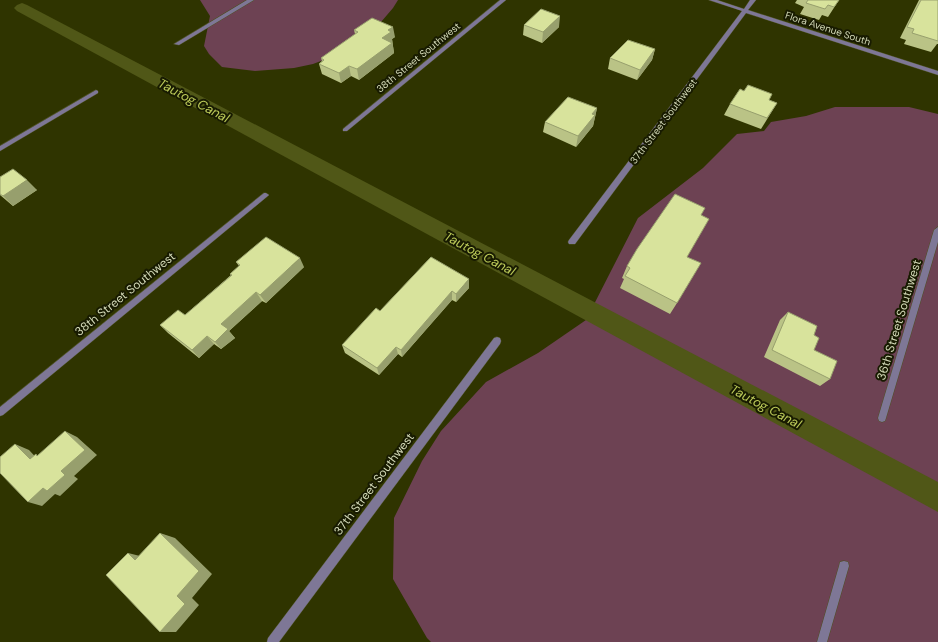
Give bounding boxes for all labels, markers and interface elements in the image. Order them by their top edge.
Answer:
street label: Flora Avenue South [783,9,872,48]
street label: 38th Street Southwest [374,19,463,95]
water label: Tautog Canal [155,75,233,127]
street label: 37th Street Southwest [627,76,700,166]
water label: Tautog Canal [441,228,519,280]
street label: 38th Street Southwest [71,248,179,340]
street label: 36th Street Southwest [873,257,925,382]
water label: Tautog Canal [727,381,805,433]
street label: 37th Street Southwest [330,429,418,538]

